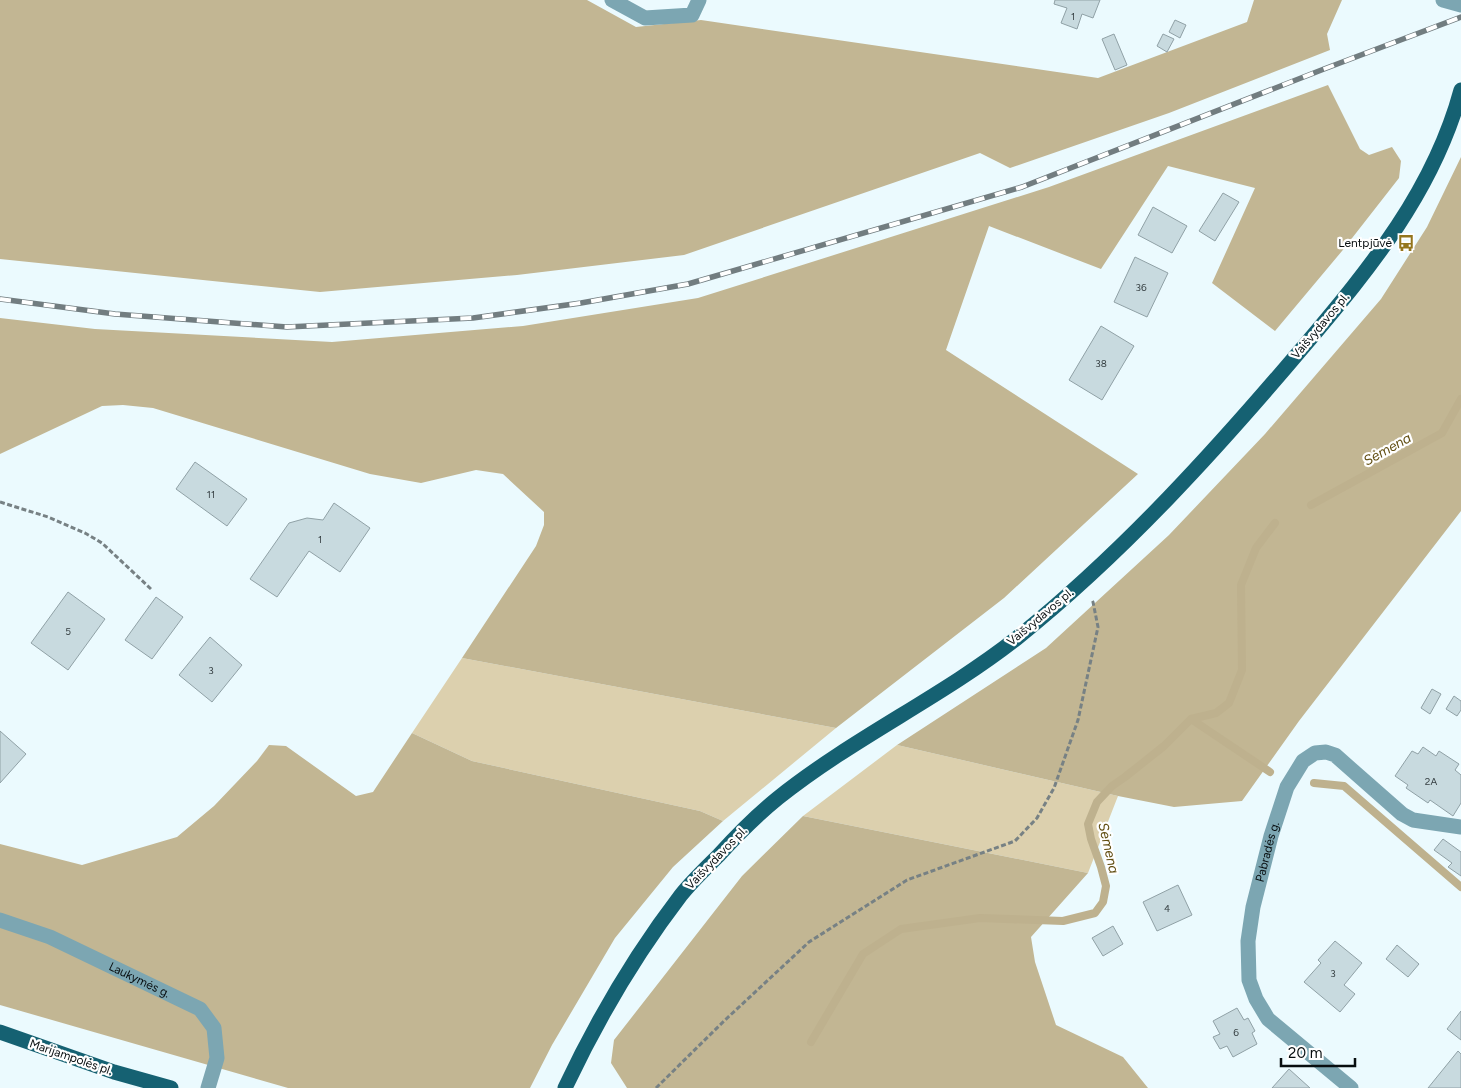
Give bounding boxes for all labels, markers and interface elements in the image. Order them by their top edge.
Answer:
house number: 1 [1071,10,1075,23]
bus stop icon: Lentpjūvė [1396,233,1416,253]
place label: Lentpjūvė [1338,236,1392,250]
house number: 36 [1135,281,1147,294]
street label: Vaišvydavos pl. [1288,290,1352,362]
house number: 38 [1095,357,1107,370]
water label: Sėmena [1360,429,1414,469]
house number: 11 [207,488,215,501]
house number: 1 [318,533,322,546]
street label: Vaišvydavos pl. [1004,585,1076,649]
house number: 5 [65,625,71,638]
house number: 3 [208,664,214,677]
house number: 2A [1425,775,1437,788]
street label: Pabradės g. [1253,820,1282,883]
water label: Sėmena [1094,821,1123,875]
street label: Vaišvydavos pl. [683,824,749,892]
house number: 4 [1164,902,1170,915]
street label: Laukymės g. [107,959,172,1001]
house number: 3 [1330,967,1336,980]
house number: 6 [1233,1026,1239,1039]
street label: Marijampolės pl. [28,1036,114,1078]
scale bar [1281,1036,1355,1068]
text: 20 m [1288,1044,1322,1062]

